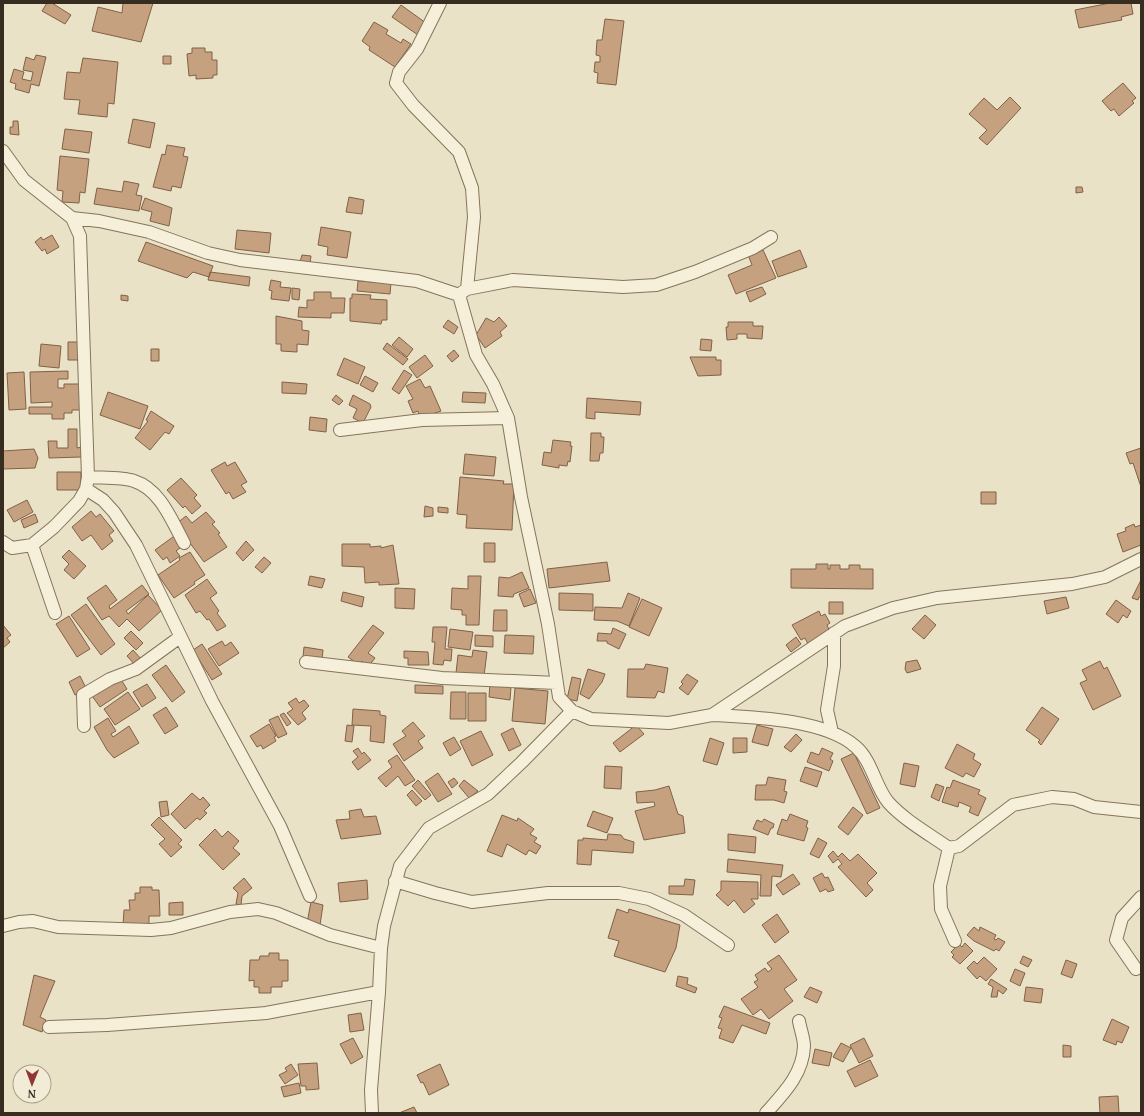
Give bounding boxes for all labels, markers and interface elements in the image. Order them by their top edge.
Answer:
north arrow [12,1064,52,1104]
text: N [27,1087,36,1101]

